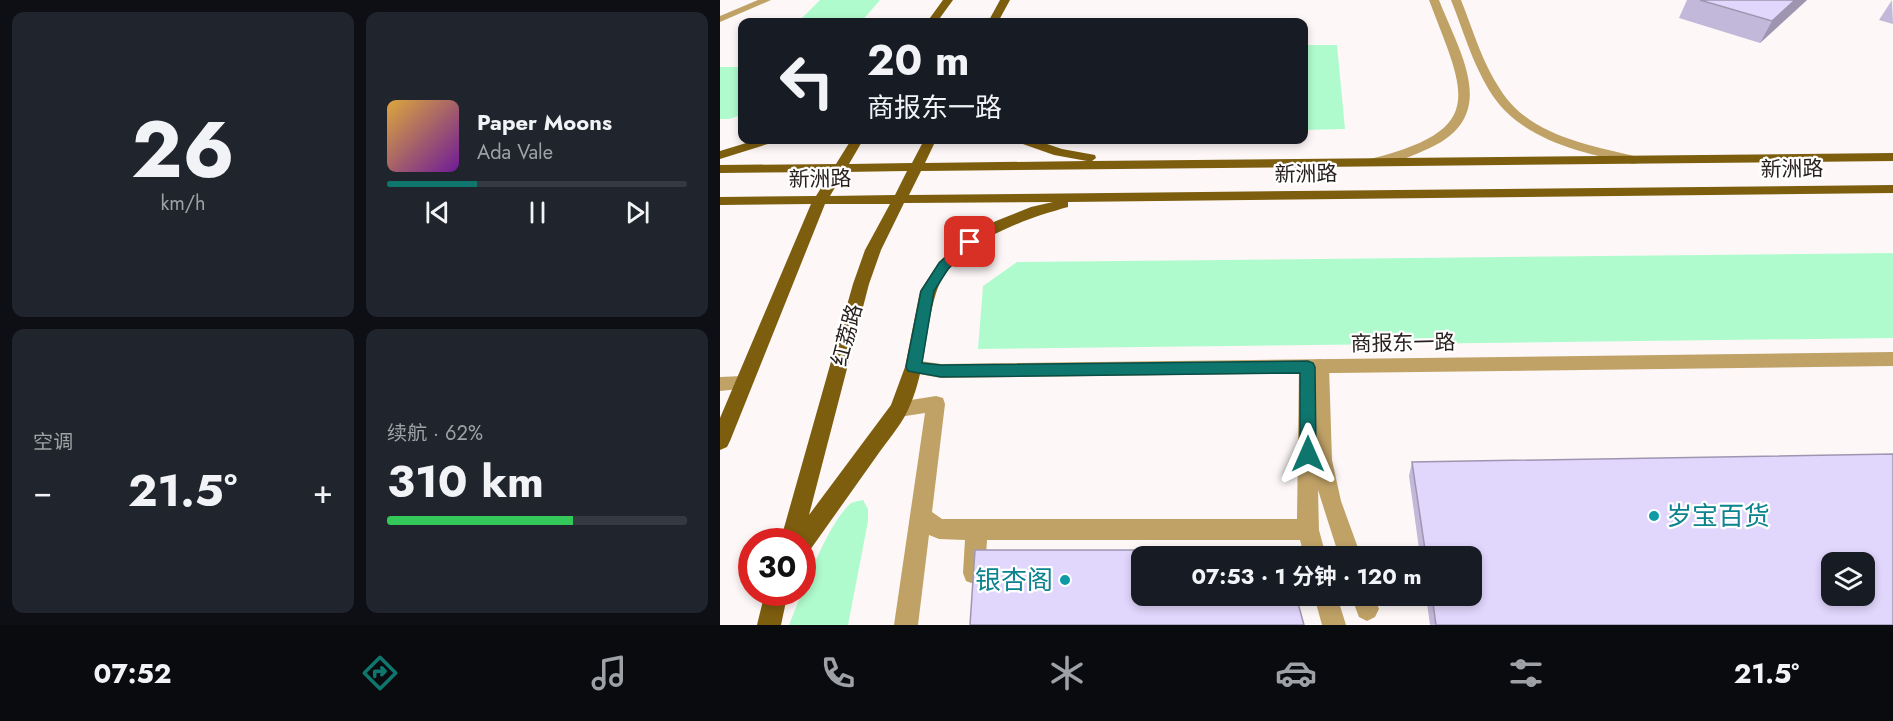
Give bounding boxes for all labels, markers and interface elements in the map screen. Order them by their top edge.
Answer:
text: 20 m [867,30,969,91]
icon: left [768,42,846,120]
text: 商报东一路 [867,88,1002,127]
text: 26 [131,94,235,206]
text: Paper Moons [477,106,612,138]
text: Ada Vale [477,138,553,167]
street label: 新洲路 [1760,153,1824,185]
street label: 新洲路 [1274,158,1338,190]
street label: 新洲路 [788,163,852,195]
text: km/h [160,189,206,218]
icon: previous [421,196,454,229]
icon: pause [521,196,554,229]
icon: next [621,196,654,229]
pin [944,216,995,267]
icon: arrive [953,225,986,258]
street label: 红荔路 [824,301,870,369]
street label: 商报东一路 [1350,327,1456,359]
text: 续航 · 62% [387,419,483,448]
position arrow [1276,422,1340,486]
text: 空调 [33,428,73,457]
text: 310 km [387,449,544,514]
text: 21.5° [128,458,237,523]
text: − [33,468,52,515]
text: + [313,468,333,515]
place label: 岁宝百货 [1666,497,1770,535]
marker: 岁宝百货 [1647,509,1661,523]
speed limit sign: 30 [738,528,816,606]
map controls [1821,552,1875,606]
button: layers [1821,552,1875,606]
text: 07:53 · 1 分钟 · 120 m [1192,560,1421,592]
place label: 银杏阁 [975,561,1053,599]
marker: 银杏阁 [1058,573,1072,587]
icon: directions [359,652,401,694]
icon: music [588,652,630,694]
icon: phone [817,652,859,694]
icon: climate [1046,652,1088,694]
icon: car [1275,652,1317,694]
icon: filters [1505,652,1547,694]
text: 07:52 [94,654,172,693]
text: 21.5° [1734,654,1799,693]

